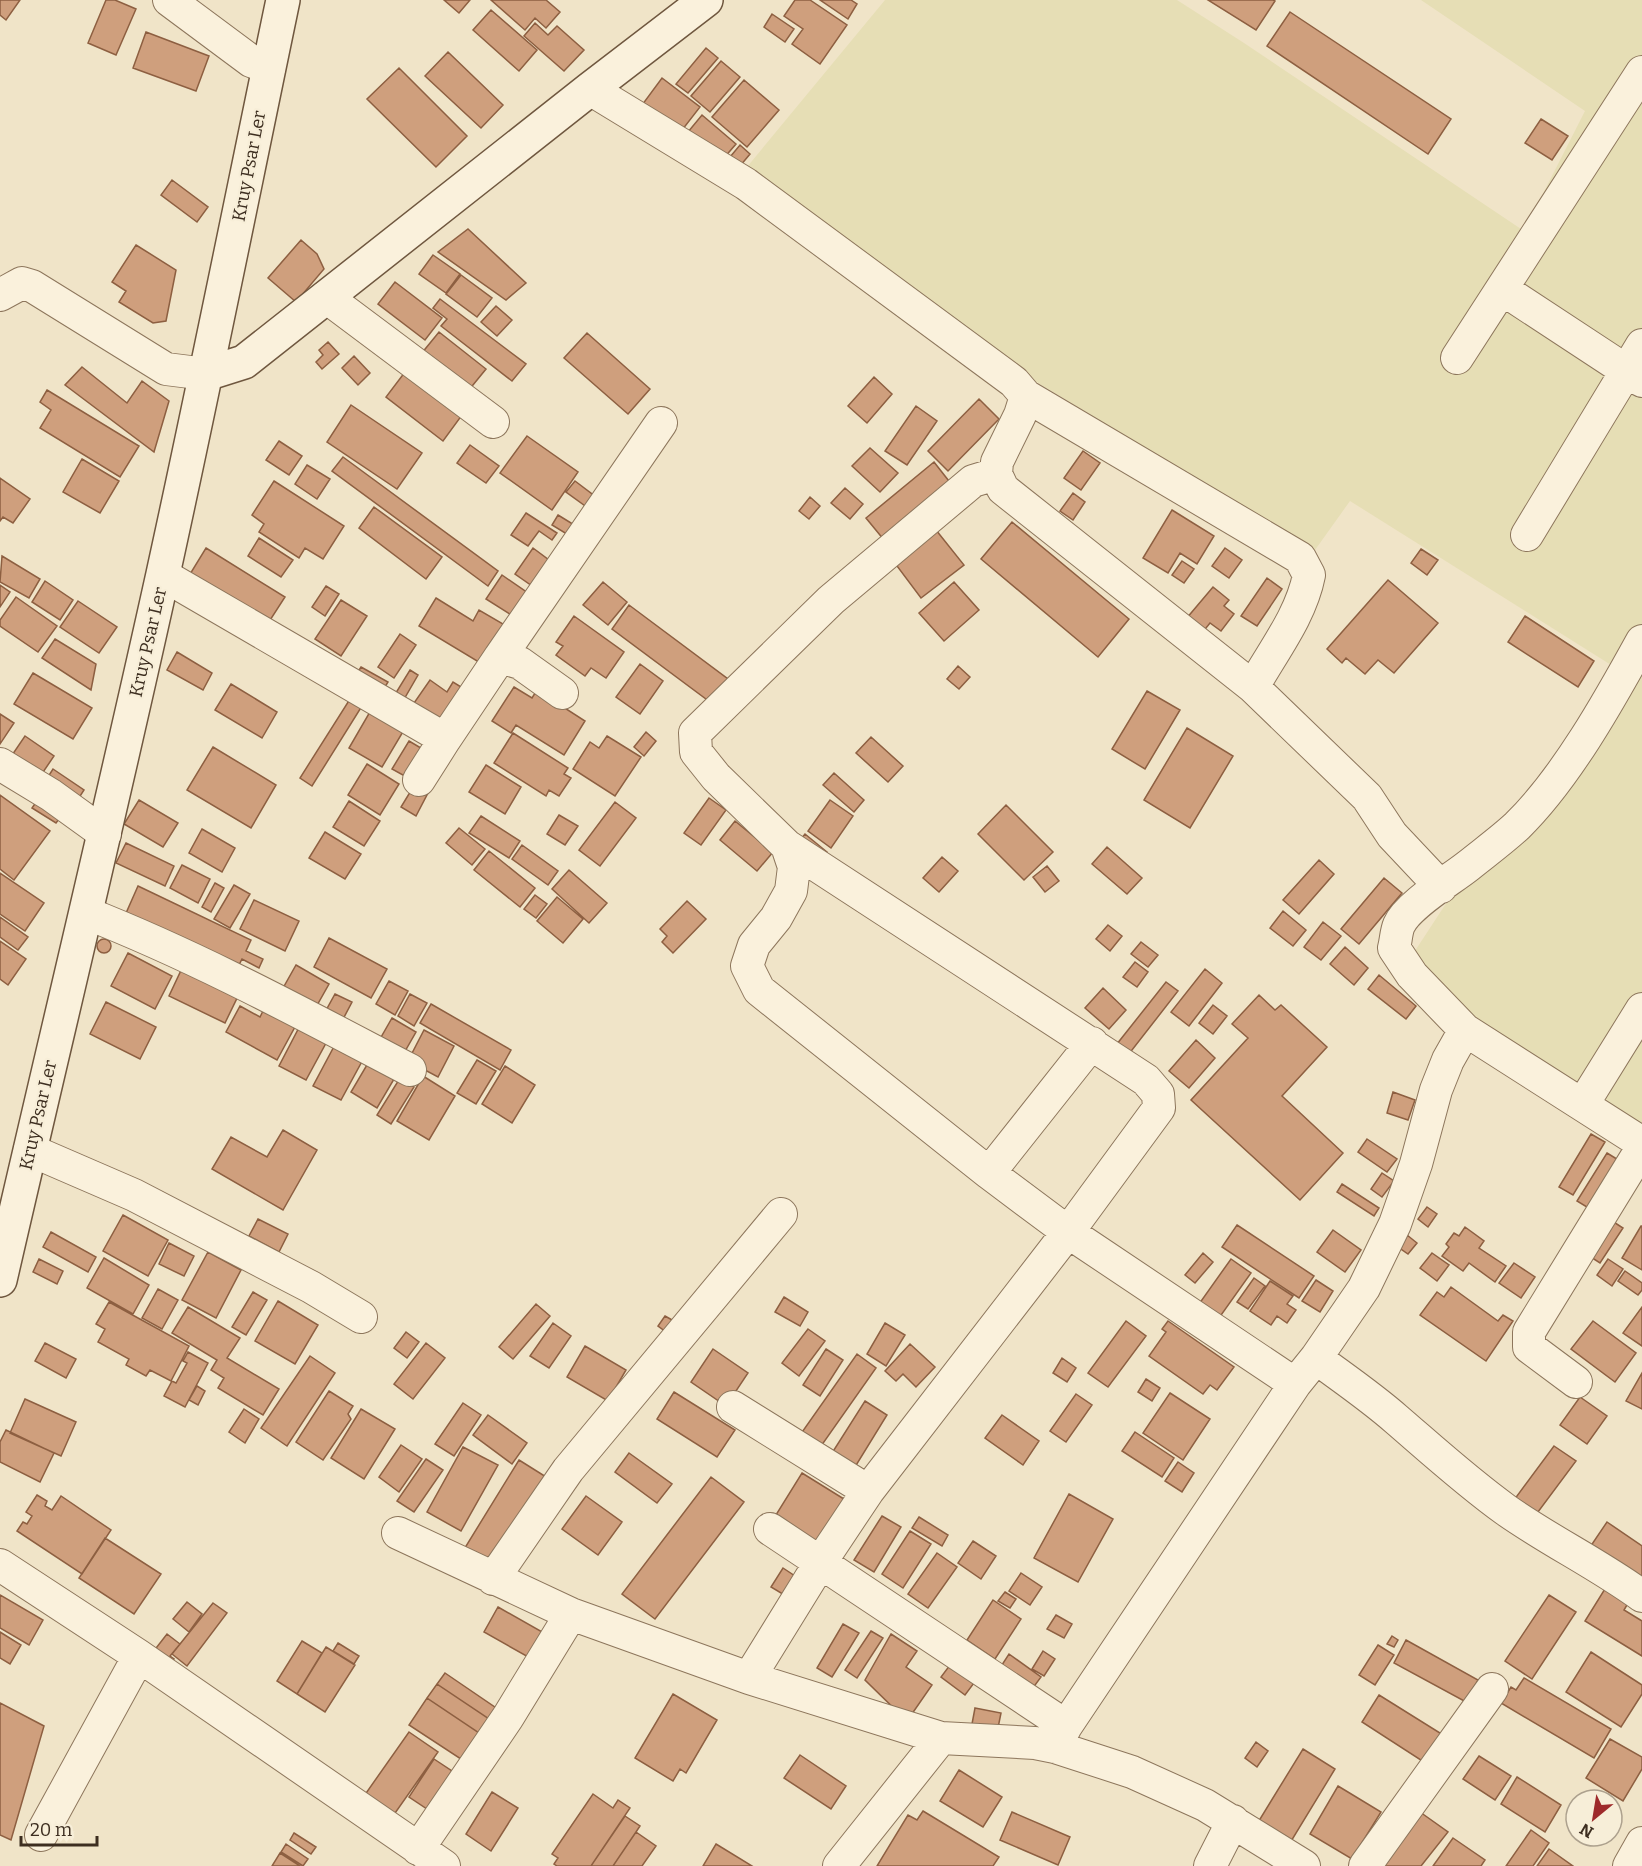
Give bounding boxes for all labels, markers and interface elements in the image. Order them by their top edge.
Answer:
street label: Kruy Psar Ler [227,109,271,223]
street label: Kruy Psar Ler [125,585,171,699]
street label: Kruy Psar Ler [15,1058,61,1172]
north arrow [1564,1788,1624,1848]
scale bar [21,1809,98,1847]
text: 20 m [30,1819,72,1841]
text: N [1577,1819,1597,1842]

